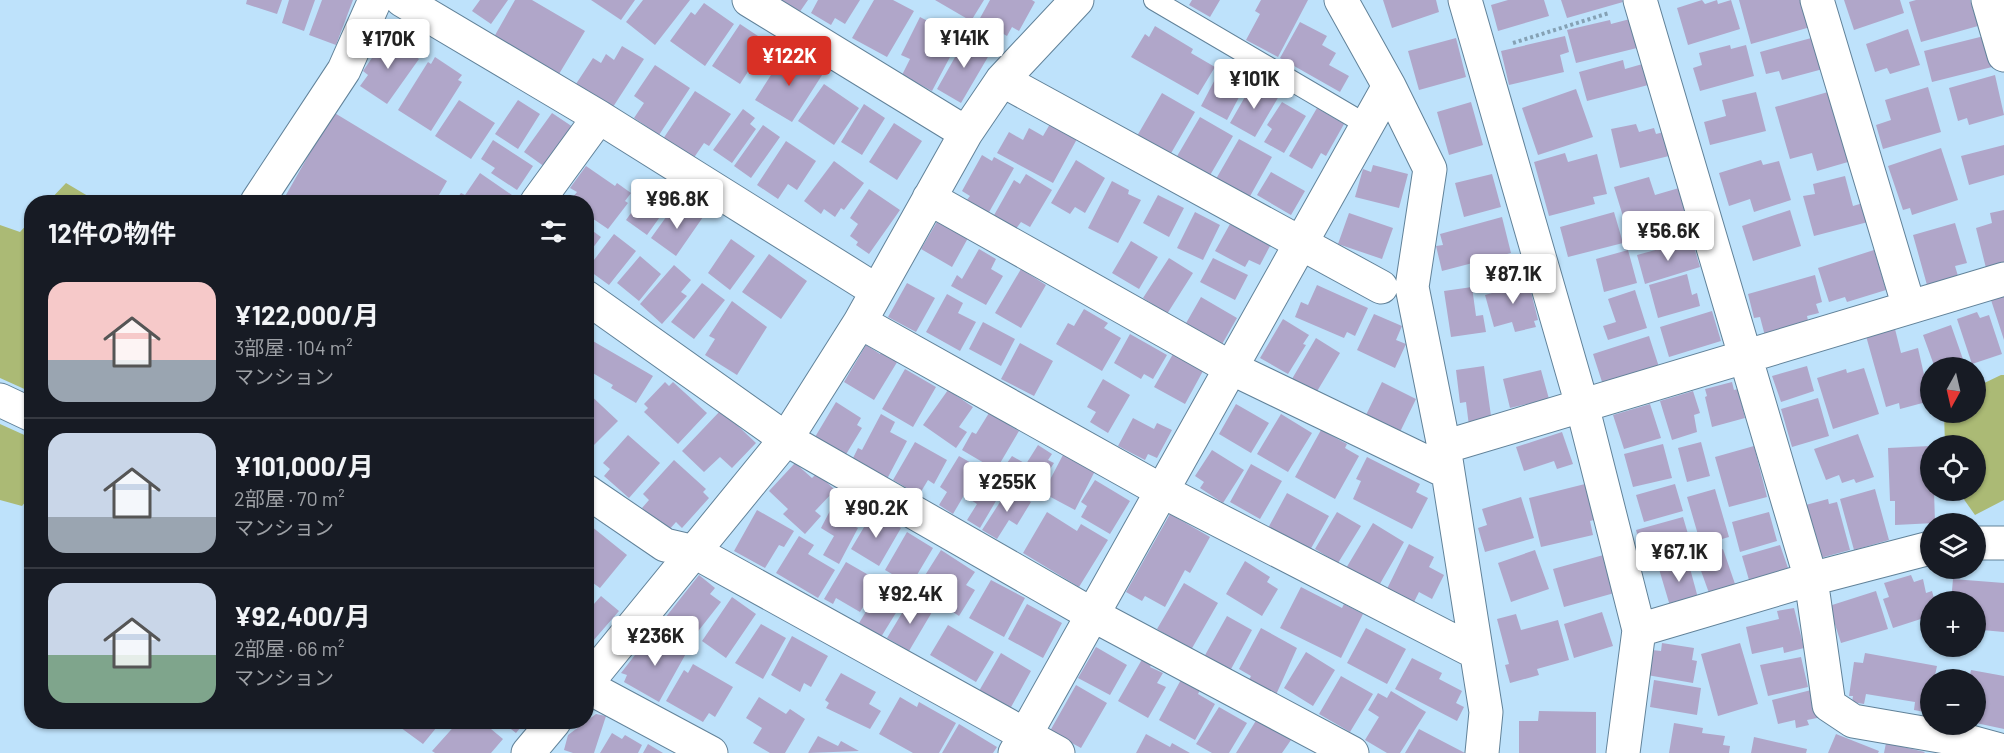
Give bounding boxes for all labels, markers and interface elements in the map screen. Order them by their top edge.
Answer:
pin: ¥141K [922,18,1006,69]
pin: ¥170K [346,19,430,70]
text: ¥141K [939,25,989,49]
text: ¥170K [361,26,415,50]
pin: ¥122K [747,36,831,87]
text: ¥122K [761,43,817,67]
pin: ¥101K [1212,59,1296,110]
text: ¥101K [1228,66,1280,90]
pin: ¥96.8K [628,179,726,230]
text: ¥96.8K [645,186,709,210]
pin: ¥56.6K [1619,211,1717,262]
icon: filters [537,215,570,248]
text: 12件の物件 [48,217,176,248]
text: ¥56.6K [1636,218,1700,242]
pin: ¥87.1K [1464,254,1562,305]
text: ¥87.1K [1484,261,1542,285]
text: ¥122,000/月 [234,299,379,330]
icon: home [96,306,168,378]
text: 3部屋 · 104 m² [234,335,353,359]
north arrow [1920,357,1986,423]
map controls [1920,357,1986,735]
text: マンション [234,364,334,388]
button: locate [1920,435,1986,501]
text: ¥101,000/月 [234,450,374,481]
icon: home [96,457,168,529]
pin: ¥255K [965,462,1049,513]
text: ¥255K [978,469,1037,493]
text: 2部屋 · 70 m² [234,486,345,510]
pin: ¥90.2K [827,488,925,539]
text: ¥90.2K [844,495,908,519]
button: layers [1920,513,1986,579]
text: マンション [234,515,334,539]
pin: ¥67.1K [1630,532,1728,583]
text: ¥67.1K [1650,539,1708,563]
pin: ¥92.4K [861,574,959,625]
text: ¥92.4K [877,581,943,605]
button: + [1920,591,1986,657]
text: ¥92,400/月 [234,600,371,631]
icon: home [96,607,168,679]
pin: ¥236K [613,616,697,667]
text: ¥236K [626,623,684,647]
text: 2部屋 · 66 m² [234,636,345,660]
text: マンション [234,665,334,689]
button: − [1920,669,1986,735]

